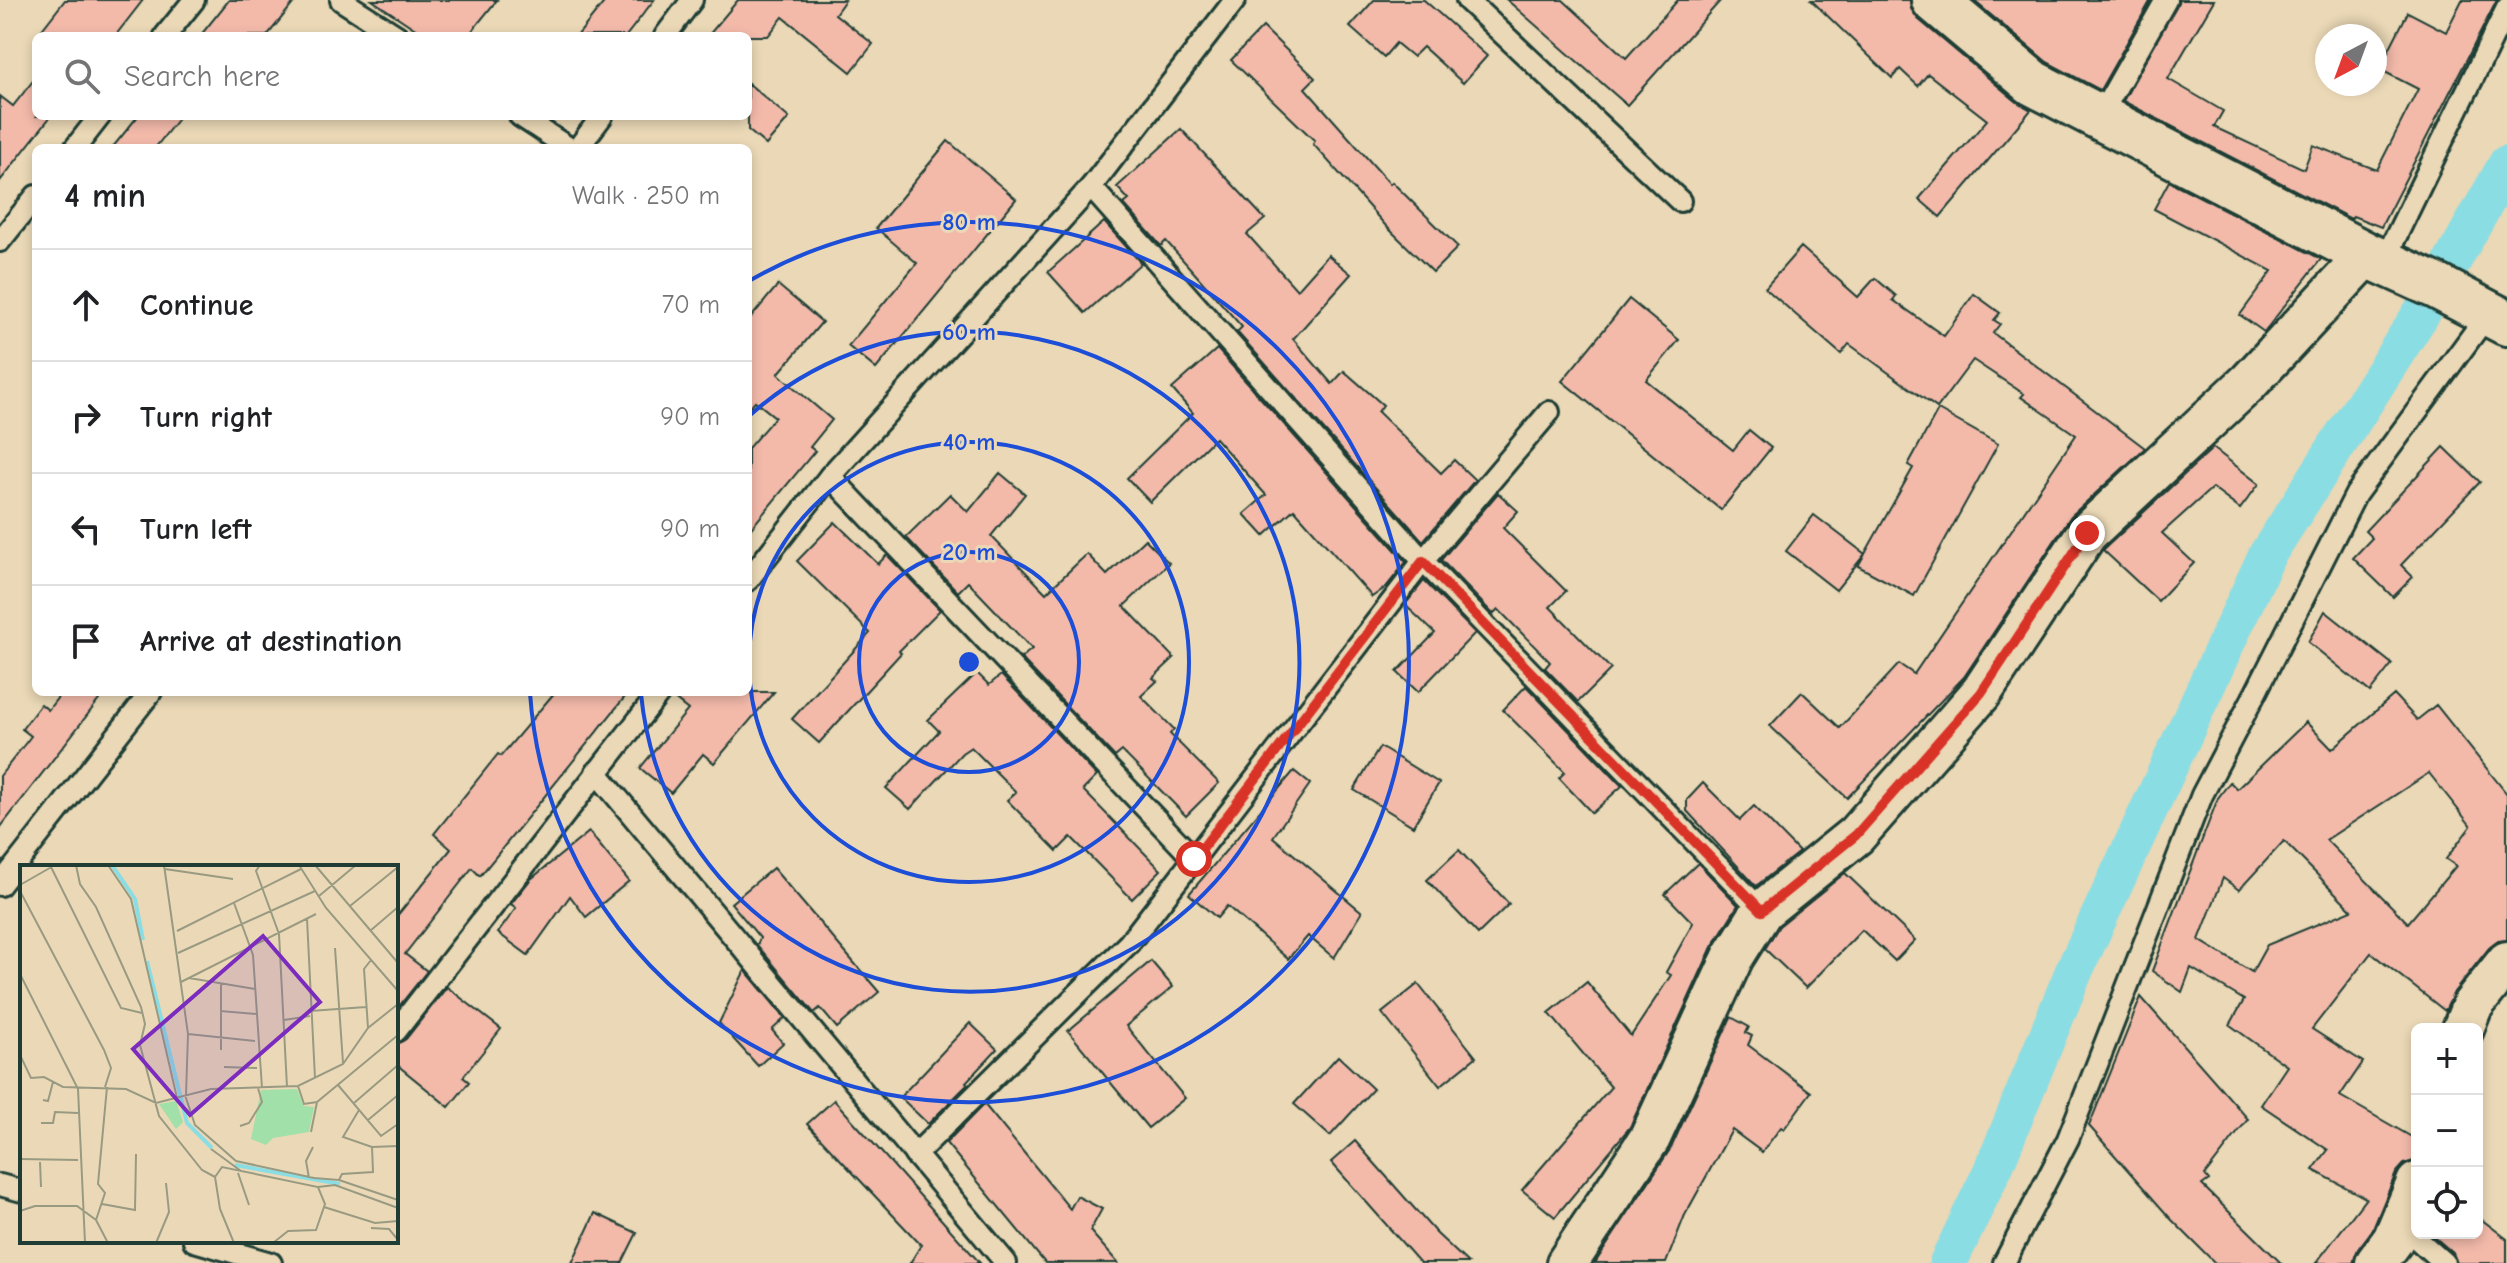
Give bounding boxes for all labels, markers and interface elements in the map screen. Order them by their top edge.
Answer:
north arrow [2315,24,2387,96]
search box [32,32,752,120]
icon: search [60,54,104,98]
text: Search here [124,59,280,94]
text: 4 min [64,176,146,216]
text: Walk · 250 m [572,181,720,211]
text: 80 m [942,208,996,236]
icon: ahead [64,283,108,327]
text: Continue [140,288,254,323]
text: 70 m [662,290,720,320]
text: 60 m [942,318,996,346]
icon: right [64,395,108,439]
text: Turn right [140,400,272,435]
text: 90 m [660,402,720,432]
text: 40 m [943,428,995,456]
icon: left [64,507,108,551]
text: Turn left [140,512,252,547]
text: 90 m [660,514,720,544]
route end [2069,515,2105,551]
text: 20 m [942,538,996,566]
icon: arrive [64,619,108,663]
text: Arrive at destination [140,624,402,659]
centre of rings [955,648,983,676]
route start [1176,841,1212,877]
inset map [20,865,398,1243]
map controls [2411,1023,2483,1239]
button: + [2411,1023,2483,1095]
button: − [2411,1095,2483,1167]
button: locate [2411,1167,2483,1239]

